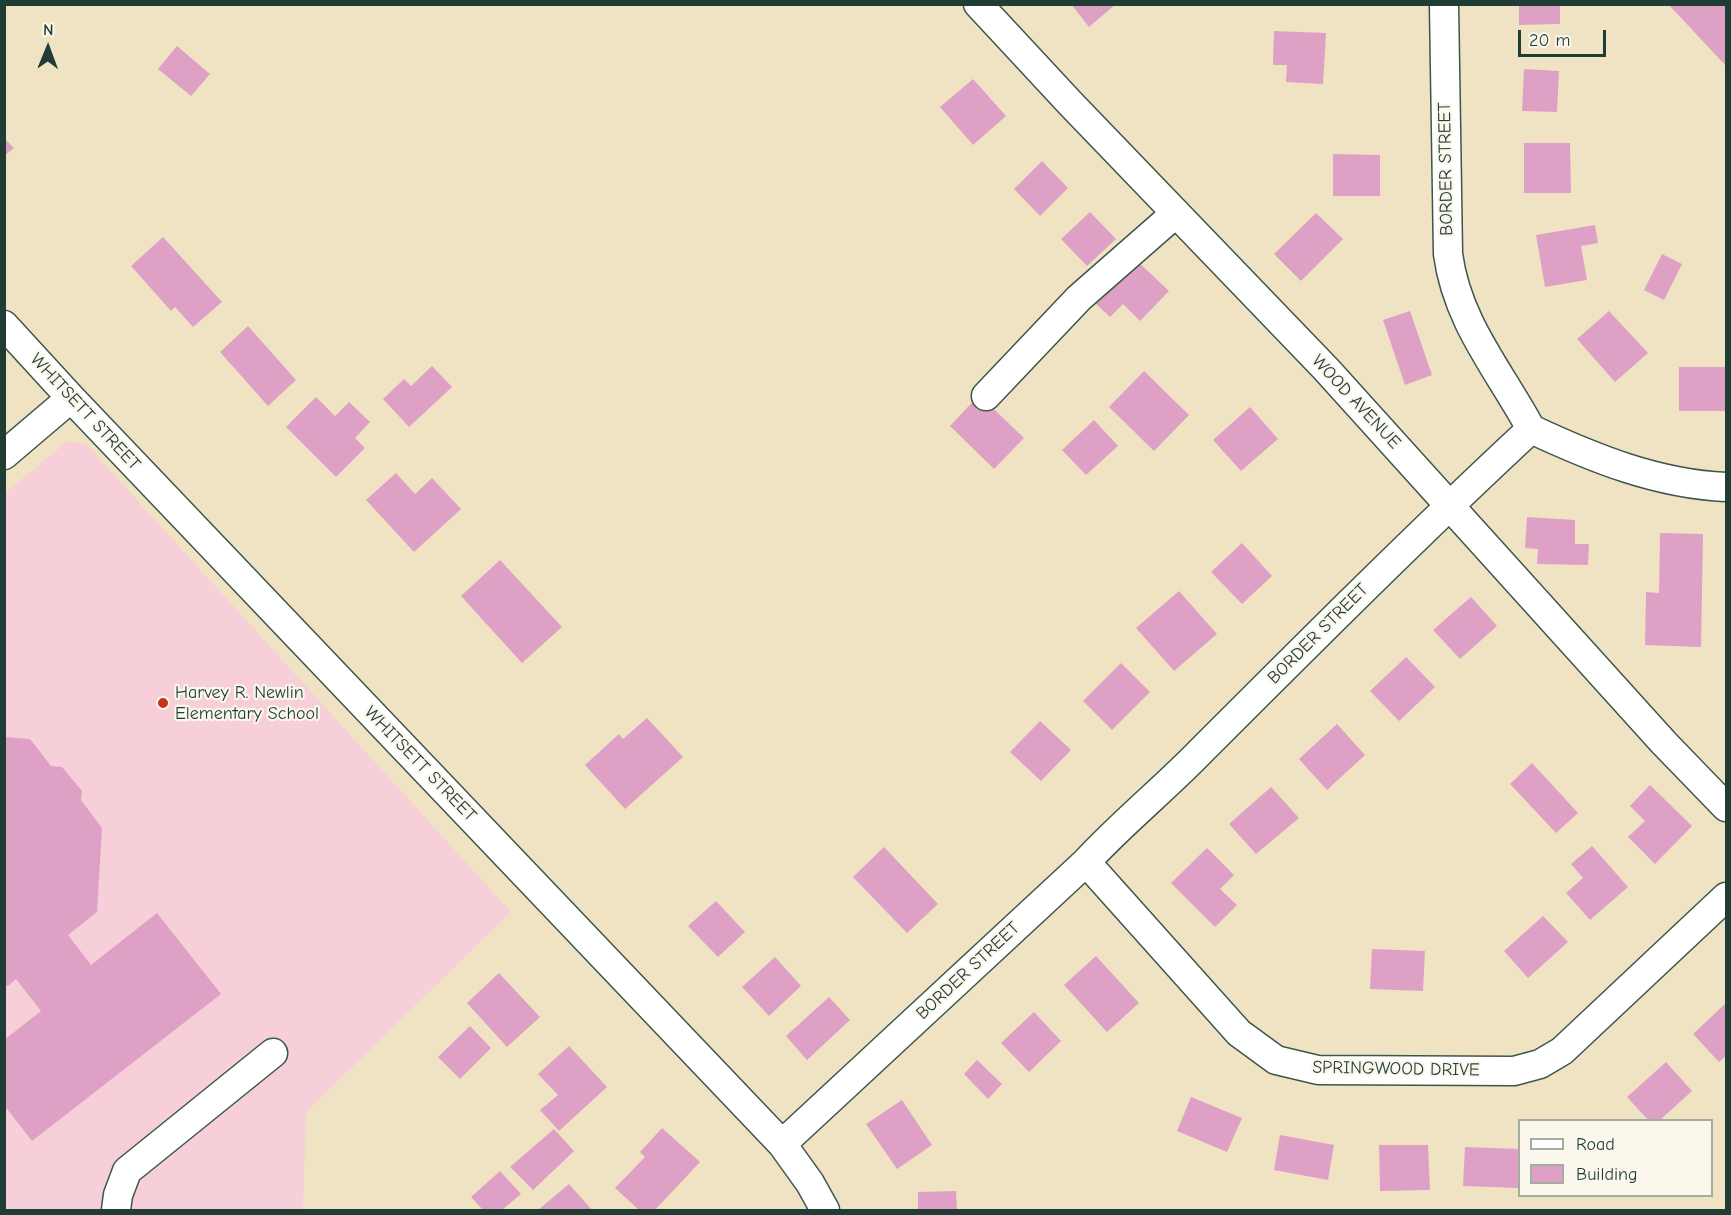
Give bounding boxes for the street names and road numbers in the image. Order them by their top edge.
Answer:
street label: BORDER STREET [1434,102,1458,236]
street label: WHITSETT STREET [25,349,145,475]
street label: WOOD AVENUE [1307,350,1405,454]
street label: BORDER STREET [1263,579,1373,689]
street label: WHITSETT STREET [359,702,481,826]
street label: BORDER STREET [912,918,1024,1024]
street label: SPRINGWOOD DRIVE [1312,1057,1480,1081]

